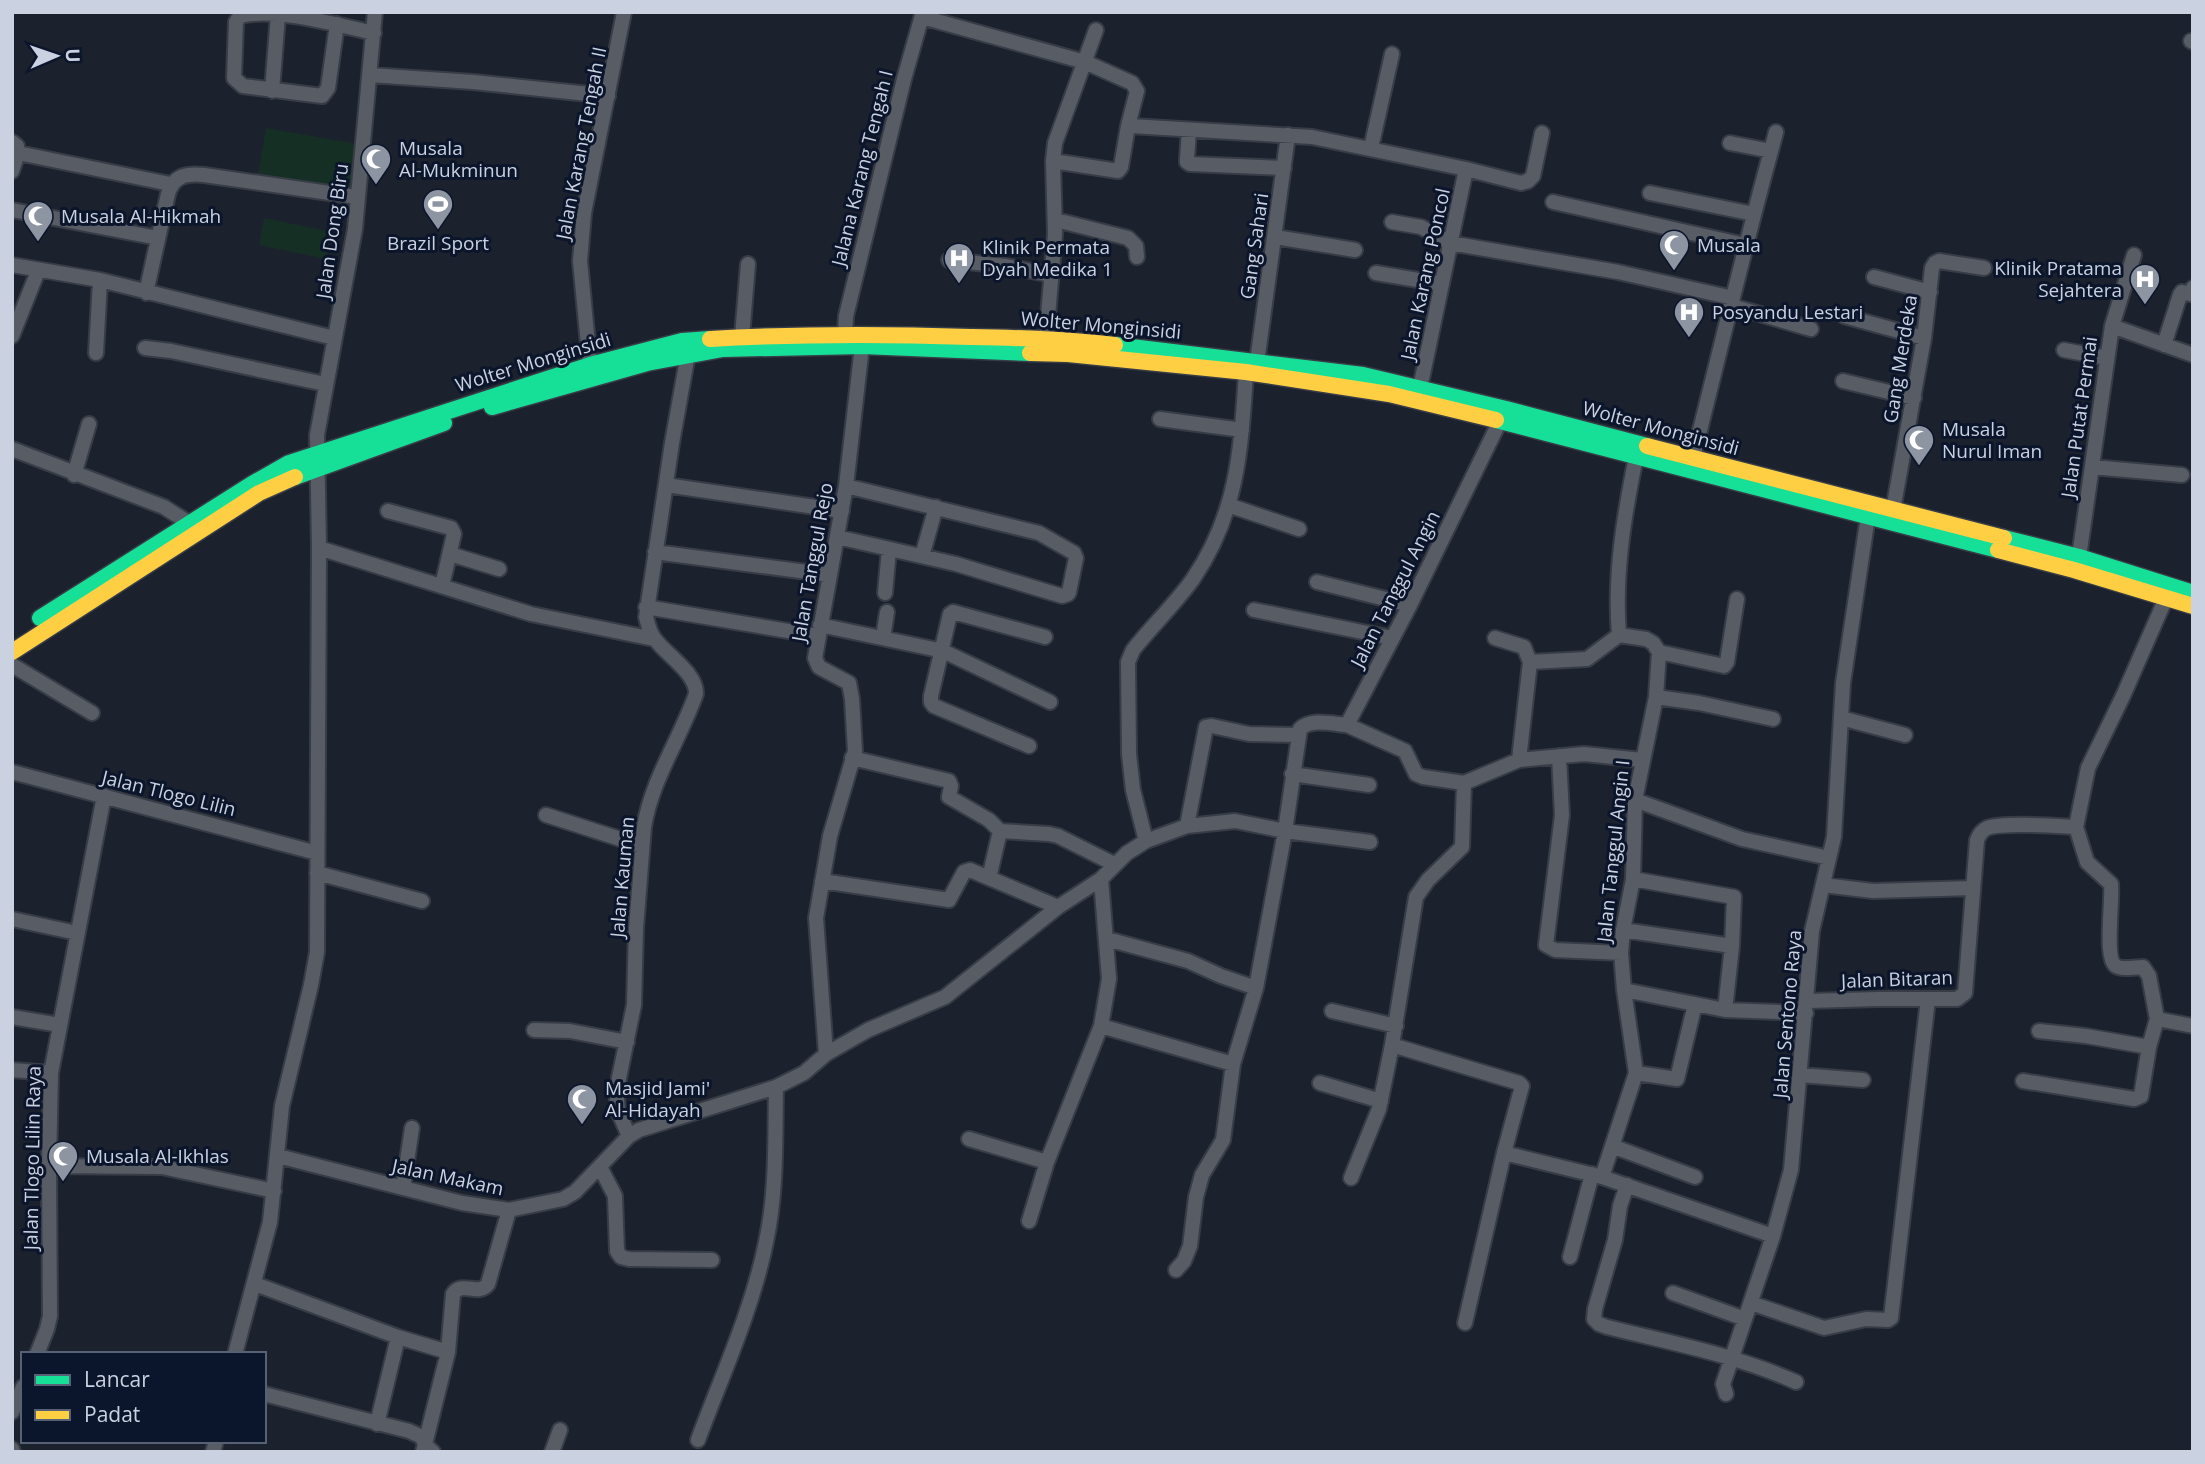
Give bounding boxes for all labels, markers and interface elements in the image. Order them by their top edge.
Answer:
north arrow [21,21,91,91]
street label: Jalan Karang Tengah II [549,44,612,244]
text: U [60,48,86,63]
street label: Jalana Karang Tengah I [825,67,899,271]
place label: Musala Al-Mukminun [399,135,518,183]
mosque icon: Musala Al-Mukminun [359,142,393,186]
street label: Jalan Dong Biru [309,162,354,302]
street label: Jalan Karang Poncol [1394,186,1456,364]
sports icon: Brazil Sport [421,187,455,231]
street label: Gang Sahari [1234,191,1274,301]
mosque icon: Musala Al-Hikmah [21,199,55,243]
place label: Musala Al-Hikmah [61,203,221,229]
mosque icon: Musala [1657,228,1691,272]
place label: Brazil Sport [387,230,489,256]
place label: Musala [1697,232,1761,258]
place label: Klinik Permata Dyah Medika 1 [982,234,1113,282]
hospital icon: Klinik Permata Dyah Medika 1 [942,241,976,285]
place label: Klinik Pratama Sejahtera [1994,255,2122,303]
hospital icon: Klinik Pratama Sejahtera [2128,262,2162,306]
street label: Gang Merdeka [1877,293,1923,425]
hospital icon: Posyandu Lestari [1672,295,1706,339]
place label: Posyandu Lestari [1712,299,1863,325]
street label: Wolter Monginsidi [1020,305,1182,345]
street label: Wolter Monginsidi [452,326,614,398]
street label: Jalan Putat Permai [2055,335,2103,501]
street label: Wolter Monginsidi [1580,395,1742,461]
place label: Musala Nurul Iman [1942,416,2042,464]
mosque icon: Musala Nurul Iman [1902,423,1936,467]
street label: Jalan Tanggul Rejo [785,481,839,645]
street label: Jalan Tanggul Angin [1343,506,1446,674]
street label: Jalan Tanggul Angin I [1590,759,1635,945]
street label: Jalan Tlogo Lilin [97,763,239,822]
street label: Jalan Kauman [604,815,640,941]
street label: Jalan Sentono Raya [1767,929,1807,1101]
street label: Jalan Bitaran [1839,964,1953,994]
street label: Jalan Tlogo Lilin Raya [17,1066,47,1252]
place label: Masjid Jami' Al-Hidayah [605,1075,710,1123]
mosque icon: Masjid Jami' Al-Hidayah [565,1082,599,1126]
mosque icon: Musala Al-Ikhlas [46,1139,80,1183]
place label: Musala Al-Ikhlas [86,1143,229,1169]
street label: Jalan Makam [388,1152,506,1202]
legend [21,1352,266,1443]
text: Lancar [84,1365,150,1393]
text: Padat [84,1400,140,1428]

